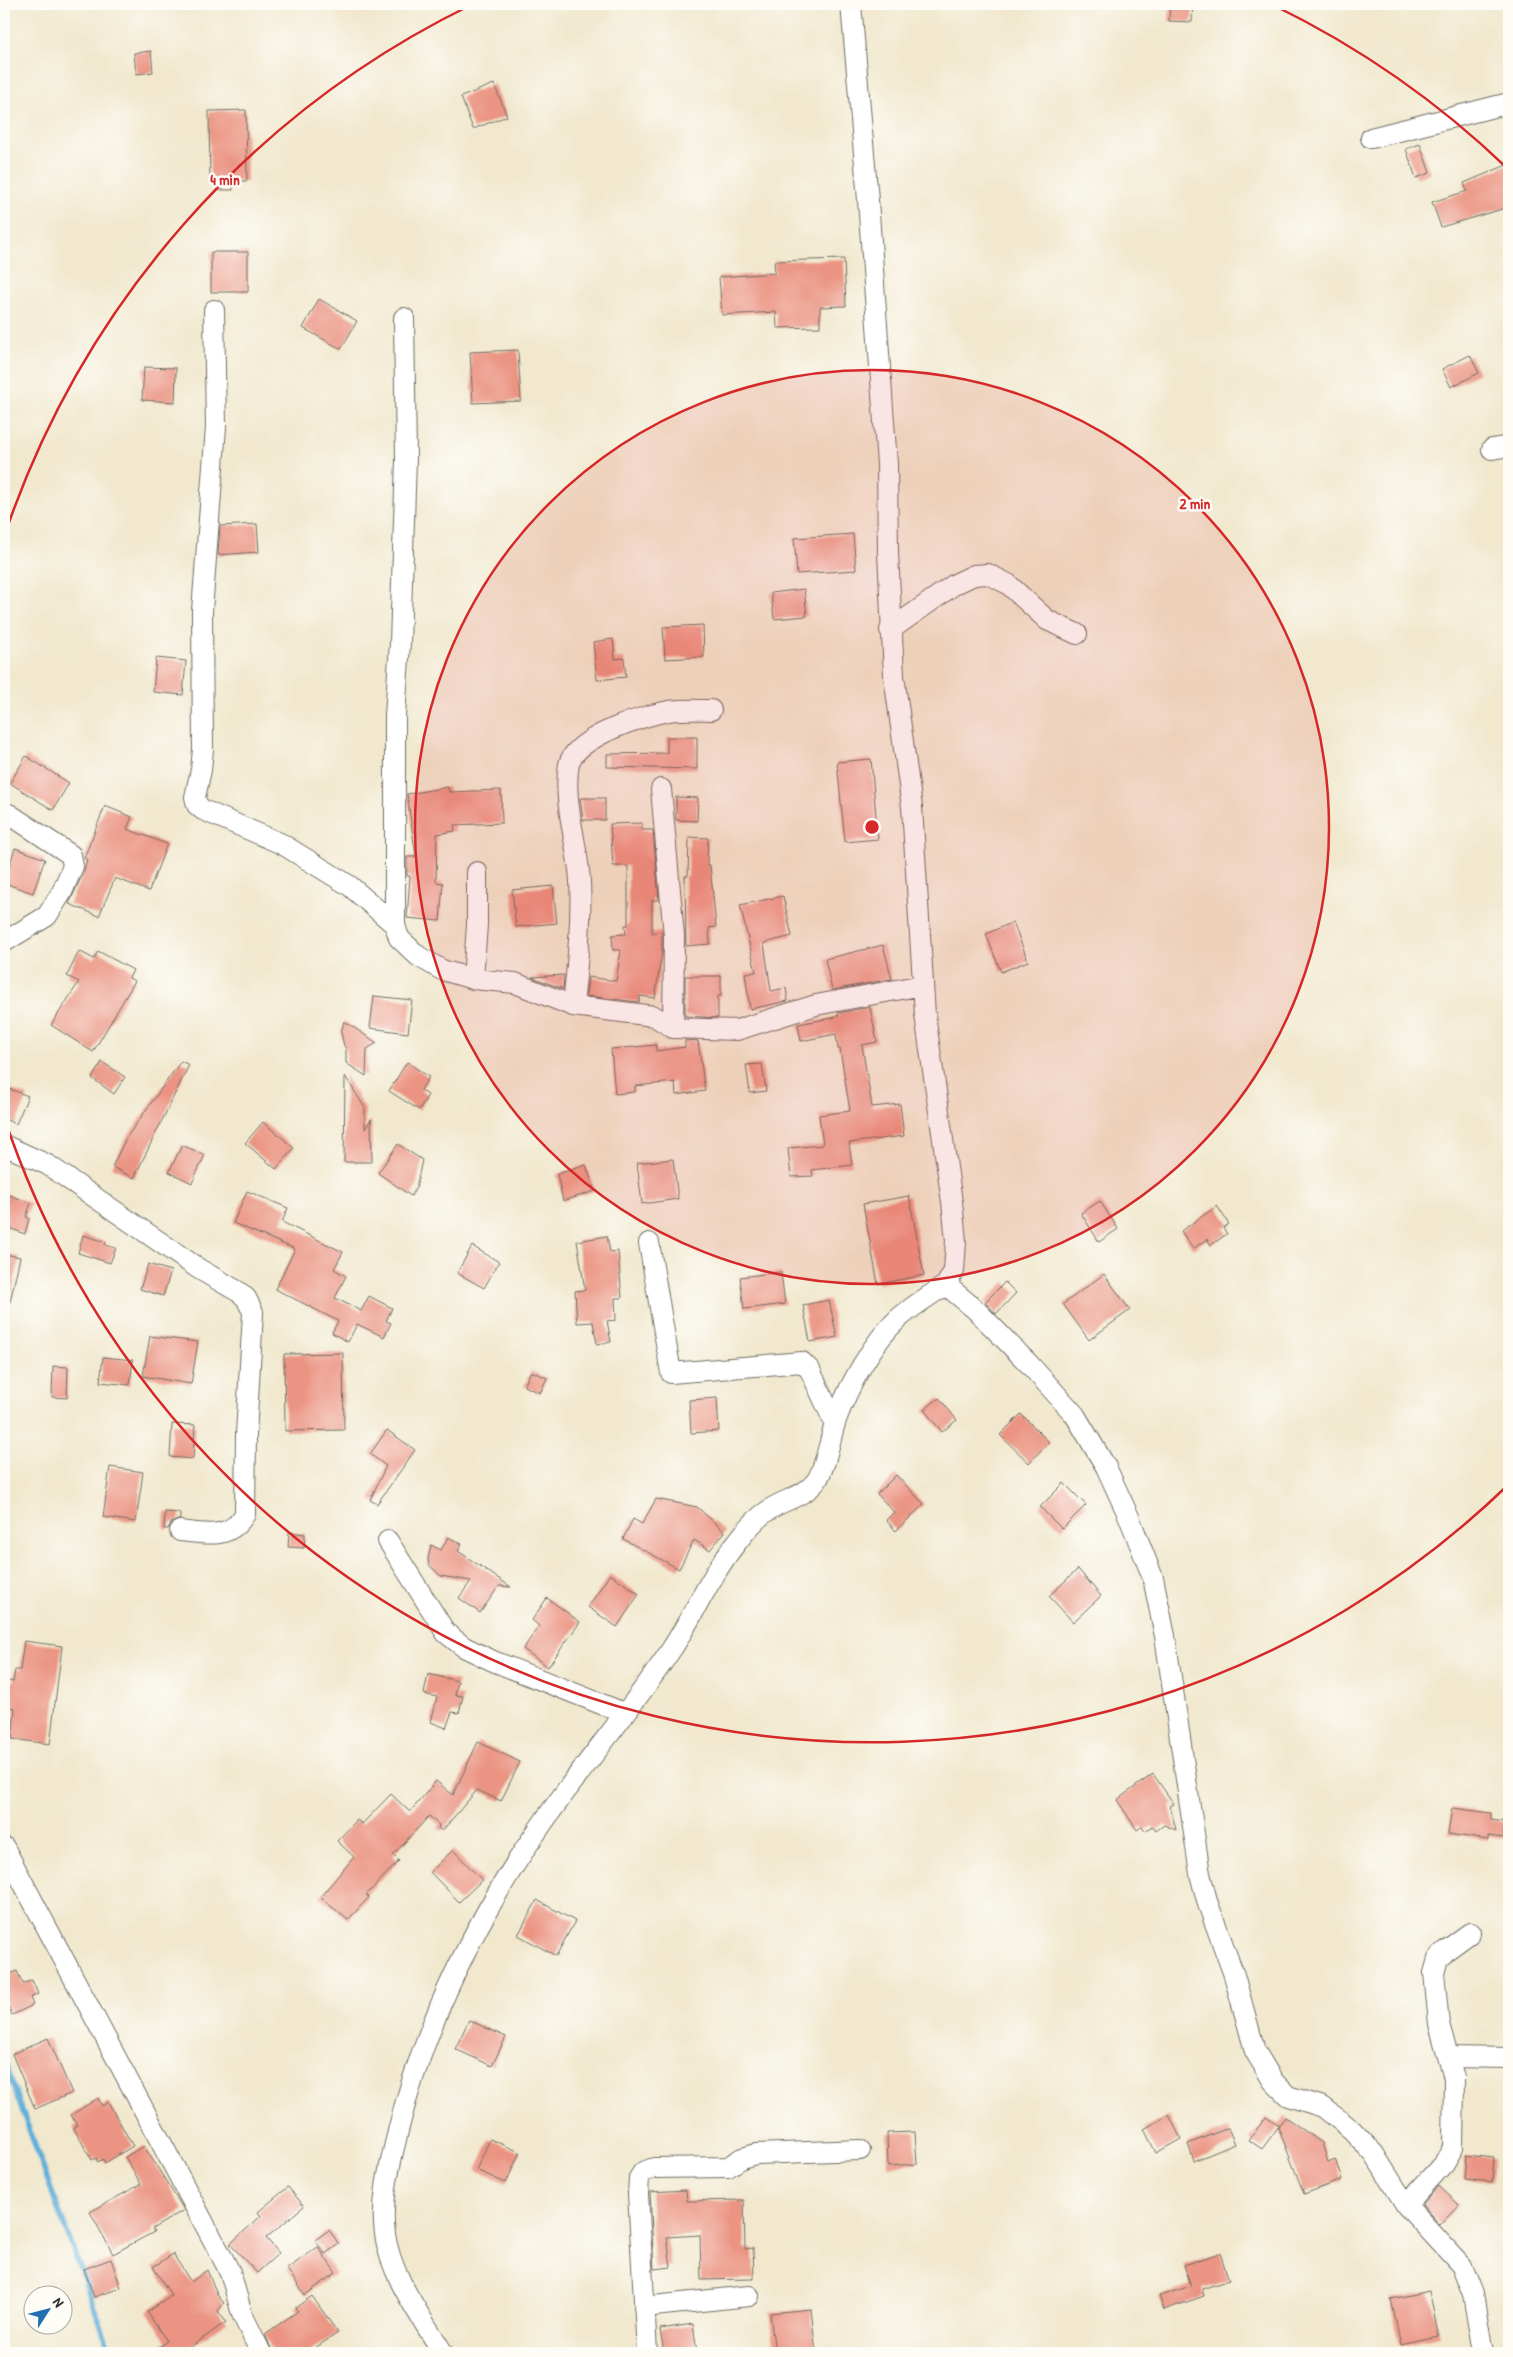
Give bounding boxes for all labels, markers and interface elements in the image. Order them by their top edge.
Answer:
text: 4 min [210,169,240,190]
text: 2 min [1180,493,1211,514]
centre of rings [863,818,881,836]
north arrow [22,2284,72,2334]
text: N [49,2293,69,2311]

